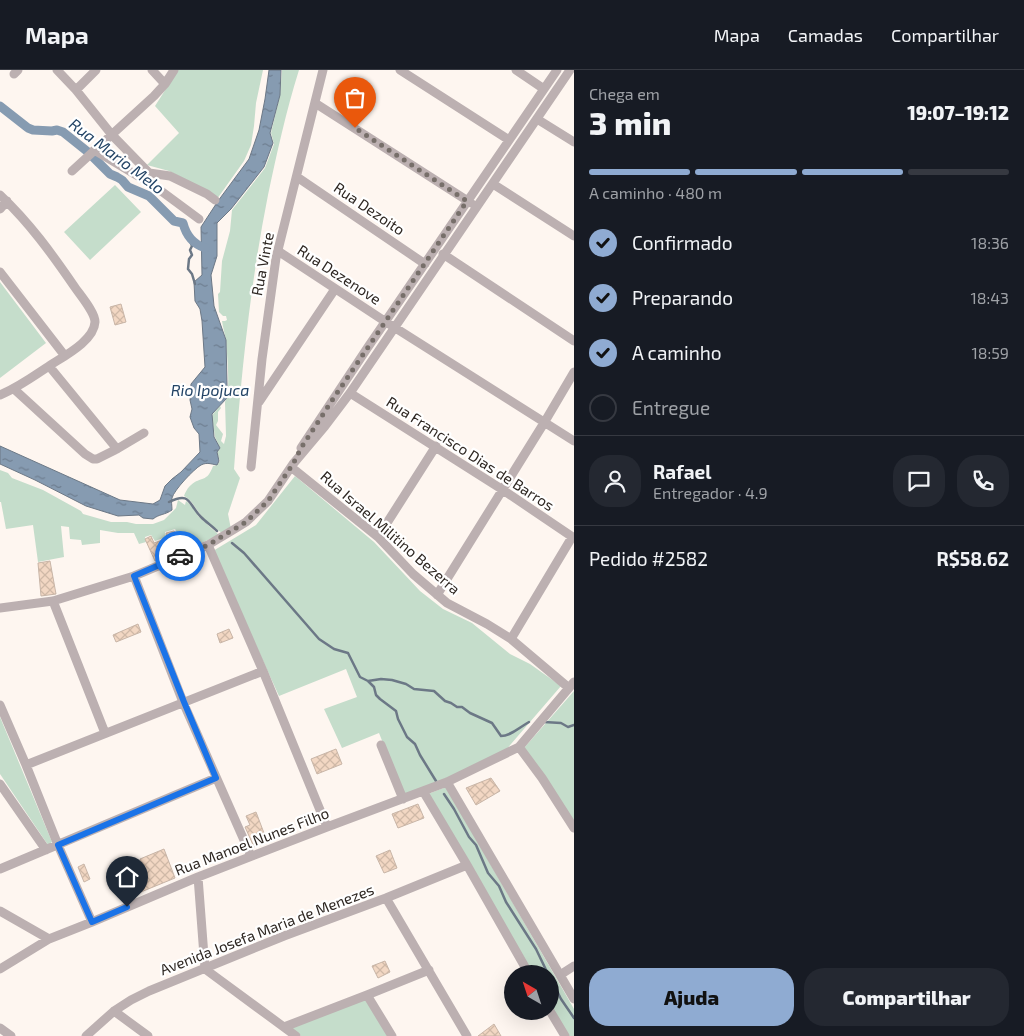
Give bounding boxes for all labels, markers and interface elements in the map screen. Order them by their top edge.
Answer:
text: Mapa [25,20,89,49]
text: Mapa [714,24,760,46]
text: Camadas [788,24,863,46]
text: Compartilhar [891,24,999,46]
pin [334,77,376,128]
icon: bag [341,84,369,112]
text: Chega em [589,84,660,103]
text: 19:07–19:12 [907,101,1009,124]
text: 3 min [589,103,671,141]
water label: Rua Mario Melo [66,114,169,198]
street label: Rua Dezoito [331,178,408,238]
text: A caminho · 480 m [589,183,722,202]
icon: check [589,229,617,257]
street label: Rua Vinte [247,230,277,297]
text: Confirmado [632,231,733,254]
text: 18:36 [971,233,1009,252]
street label: Rua Dezenove [294,240,385,308]
icon: check [589,284,617,312]
text: Preparando [632,286,733,309]
text: 18:43 [970,288,1009,307]
icon: check [589,339,617,367]
text: A caminho [632,341,722,364]
text: 18:59 [971,343,1009,362]
water label: Rio Ipojuca [171,380,249,400]
street label: Rua Francisco Dias de Barros [383,392,558,514]
text: Entregue [632,396,710,419]
button: person [589,455,641,507]
button: chat [893,455,945,507]
button: phone [957,455,1009,507]
text: Rafael [653,460,712,483]
street label: Rua Israel Militino Bezerra [317,467,464,598]
text: Entregador · 4.9 [653,483,768,502]
courier [155,531,205,581]
icon: car [166,542,194,570]
text: Pedido #2582 [589,547,708,570]
text: R$58.62 [936,547,1009,570]
street label: Rua Manoel Nunes Filho [172,803,331,879]
pin [106,856,148,907]
icon: home [113,863,141,891]
street label: Avenida Josefa Maria de Menezes [157,880,376,978]
north arrow [504,965,559,1020]
map controls [504,965,559,1020]
button: Ajuda [589,968,794,1026]
button: Compartilhar [804,968,1009,1026]

